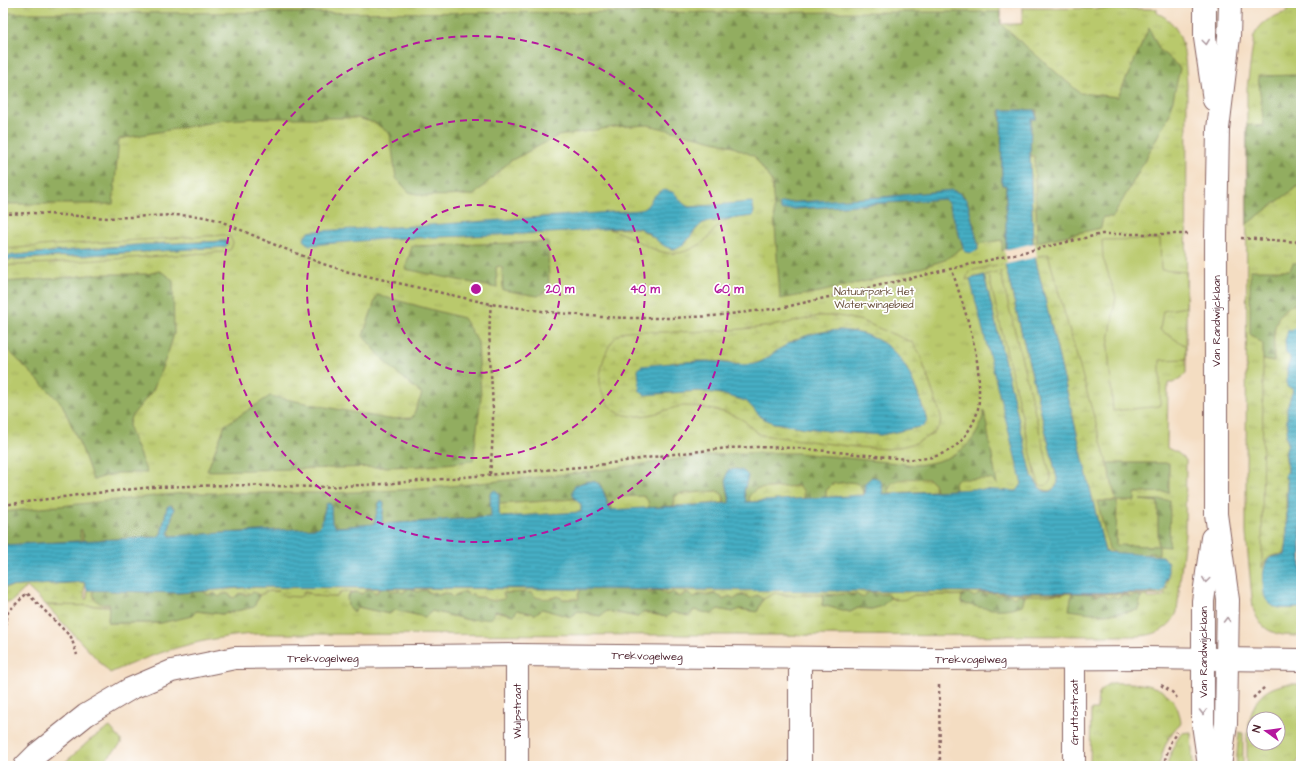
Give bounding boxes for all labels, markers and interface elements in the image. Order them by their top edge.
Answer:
one-way arrow [1201,39,1210,45]
street label: Van Randwijcklaan [1209,275,1224,367]
text: 20 m [545,281,575,298]
text: 40 m [630,281,661,298]
text: 60 m [714,281,744,298]
centre of rings [469,282,483,296]
park label: Natuurpark Het Waterwingebied [834,284,915,313]
one-way arrow [1202,577,1211,583]
street label: Van Randwijcklaan [1196,606,1211,698]
one-way arrow [1223,617,1231,623]
street label: Trekvogelweg [611,648,683,665]
street label: Trekvogelweg [287,651,359,667]
street label: Trekvogelweg [935,652,1007,668]
street label: Gruttostraat [1067,678,1082,745]
street label: Wulpstraat [510,683,525,739]
one-way arrow [1199,709,1207,715]
north arrow [1246,711,1286,751]
text: N [1249,723,1265,734]

